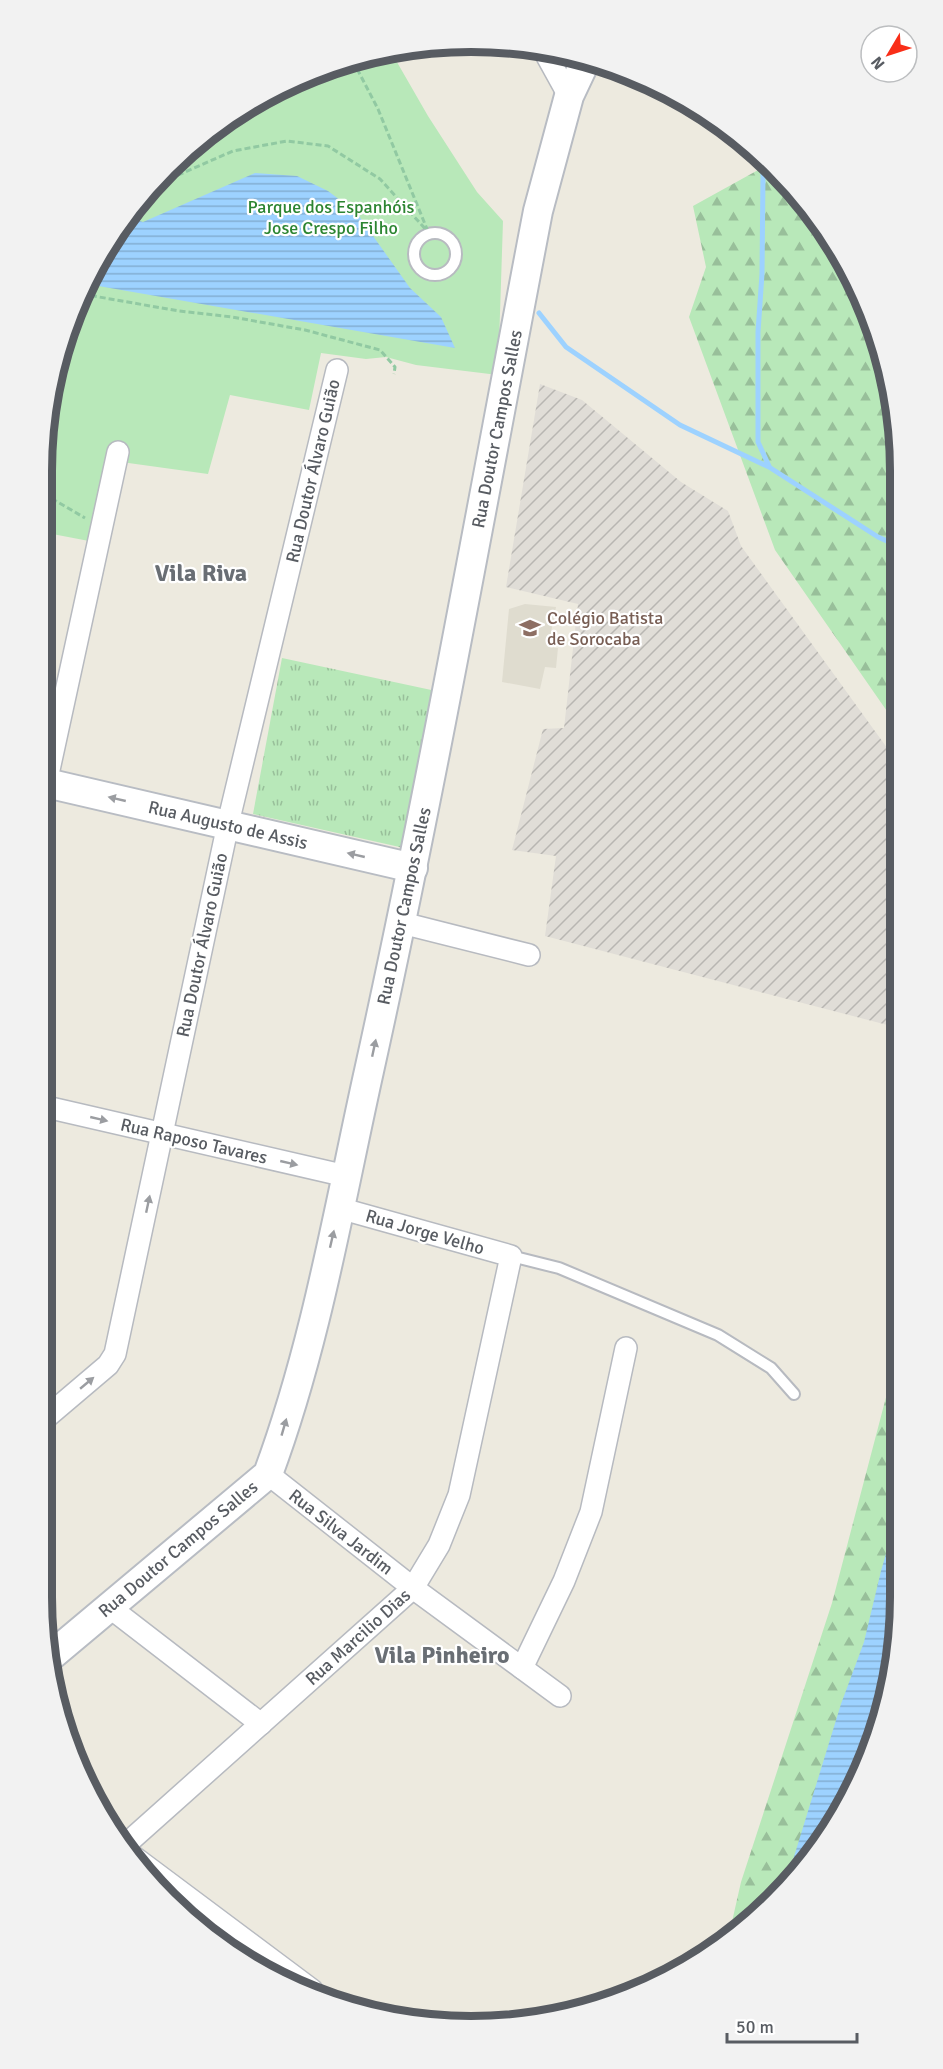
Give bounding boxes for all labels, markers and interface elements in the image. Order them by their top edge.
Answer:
north arrow [859,24,919,84]
text: N [867,52,889,73]
park label: Parque dos Espanhóis Jose Crespo Filho [248,196,415,239]
street label: Rua Doutor Campos Salles [467,328,527,530]
street label: Rua Doutor Álvaro Guião [281,377,345,565]
district label: Vila Riva [155,558,247,588]
place label: Colégio Batista de Sorocaba [547,607,663,650]
school or university icon: Colégio Batista de Sorocaba [518,616,542,640]
one-way arrow [108,794,126,804]
street label: Rua Augusto de Assis [146,796,310,854]
street label: Rua Doutor Campos Salles [372,805,436,1007]
one-way arrow [347,849,366,859]
street label: Rua Doutor Álvaro Guião [172,851,232,1039]
one-way arrow [370,1038,379,1057]
street label: Rua Raposo Tavares [118,1113,270,1169]
one-way arrow [90,1115,108,1125]
one-way arrow [280,1158,298,1168]
one-way arrow [144,1194,153,1213]
street label: Rua Jorge Velho [363,1205,487,1259]
one-way arrow [328,1229,338,1248]
one-way arrow [79,1377,95,1390]
one-way arrow [280,1418,289,1436]
street label: Rua Doutor Campos Salles [94,1476,262,1622]
street label: Rua Silva Jardim [284,1484,398,1580]
street label: Rua Marcilio Dias [301,1584,415,1690]
district label: Vila Pinheiro [374,1640,510,1670]
scale bar [727,2006,858,2044]
text: 50 m [736,2016,774,2038]

